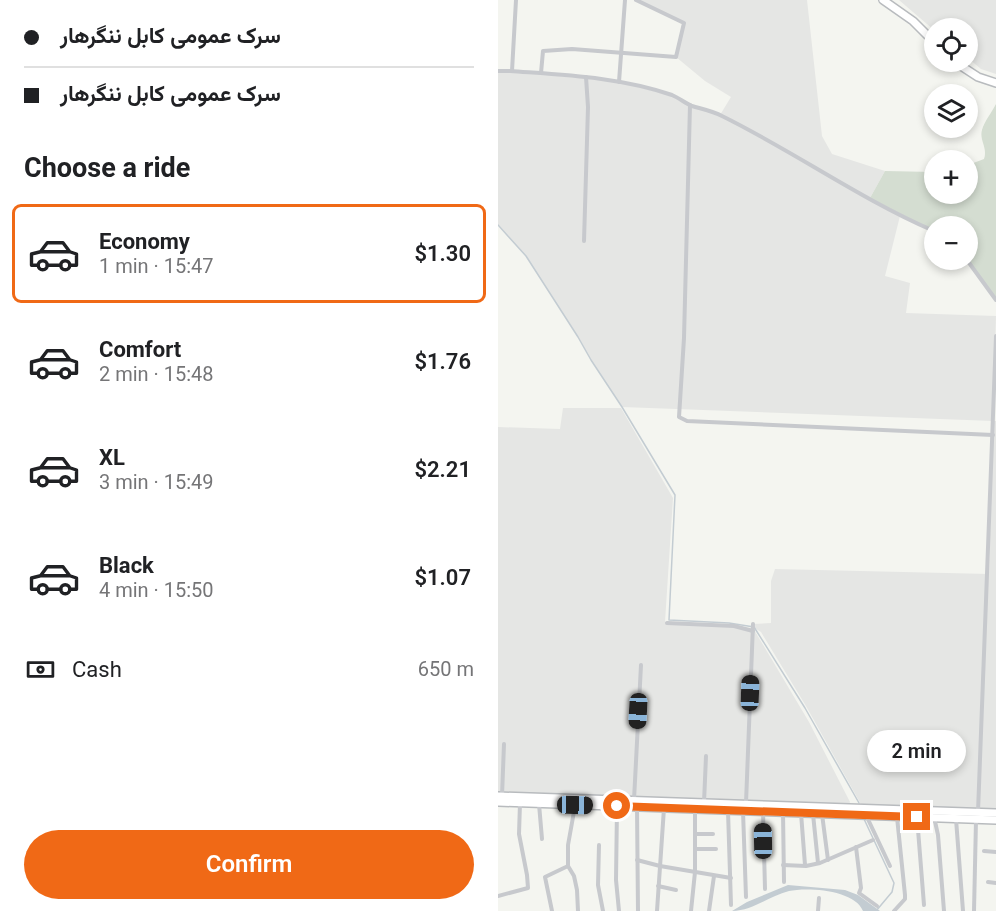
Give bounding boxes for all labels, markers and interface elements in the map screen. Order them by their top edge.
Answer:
map controls [924,18,978,270]
button: locate [924,18,978,72]
text: سرک عمومی کابل ننگرهار [60,23,281,48]
text: سرک عمومی کابل ننگرهار [60,81,281,106]
button: layers [924,84,978,138]
button: + [924,150,978,204]
text: Choose a ride [24,152,190,184]
button: − [924,216,978,270]
icon: car [27,227,81,281]
text: Economy [99,229,190,254]
text: $1.30 [414,241,471,266]
text: 1 min · 15:47 [99,254,214,278]
icon: car [27,335,81,389]
text: Comfort [99,337,181,362]
text: $1.76 [414,349,471,374]
text: 2 min · 15:48 [99,362,214,386]
icon: car [27,443,81,497]
text: XL [99,445,125,470]
text: $2.21 [414,457,471,482]
text: 3 min · 15:49 [99,470,214,494]
icon: car [27,551,81,605]
text: Black [99,553,154,578]
text: $1.07 [414,565,471,590]
text: 4 min · 15:50 [99,578,214,602]
icon: cash [24,653,57,686]
text: Cash [72,657,122,682]
text: 650 m [418,657,474,681]
car [740,675,760,711]
car [628,693,648,729]
callout: 2 min [868,730,966,772]
text: 2 min [891,739,942,763]
route start [603,792,630,819]
car [557,796,593,814]
route end [903,803,930,830]
car [754,823,772,859]
button: Confirm [24,830,474,899]

